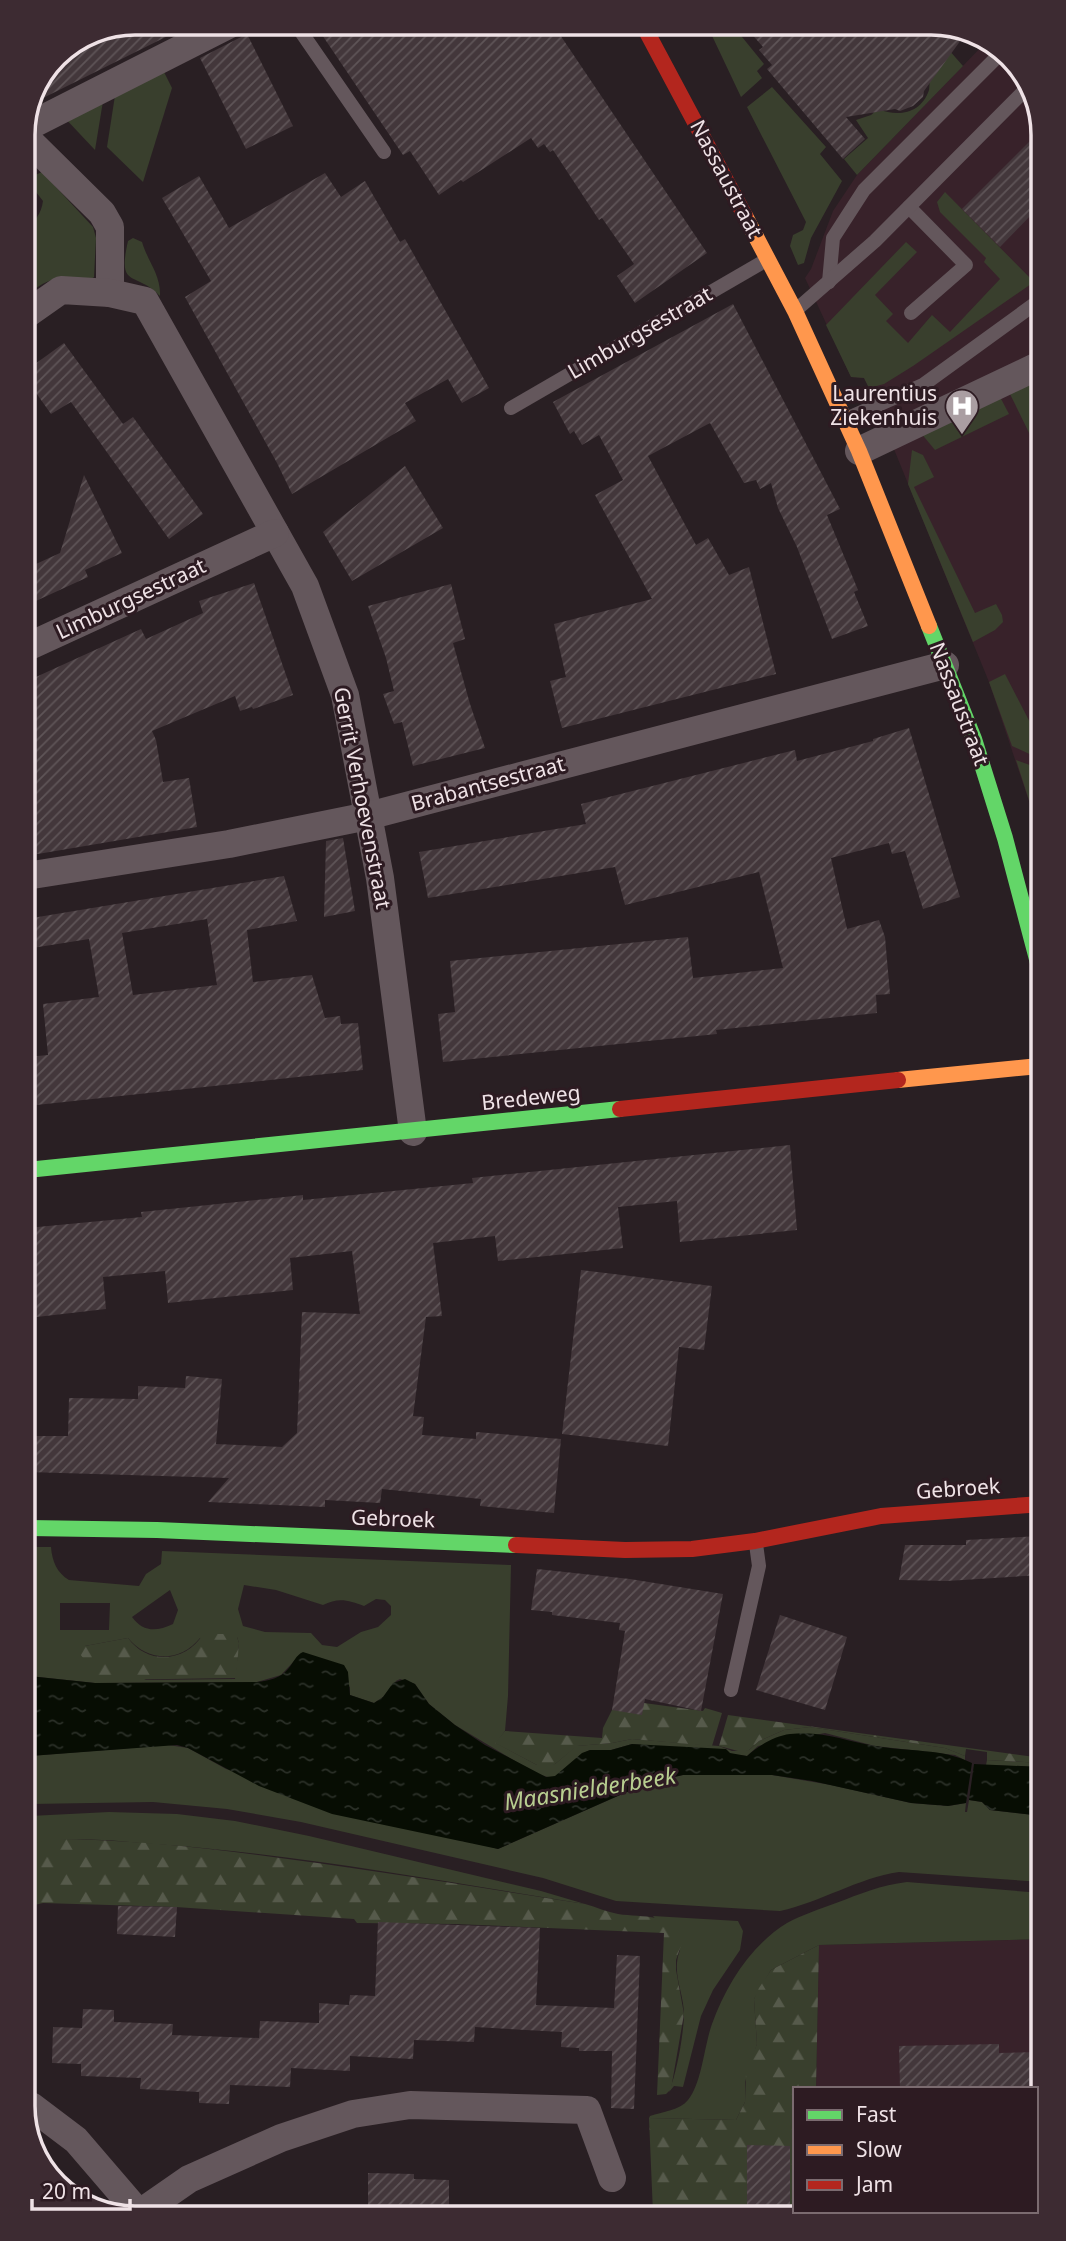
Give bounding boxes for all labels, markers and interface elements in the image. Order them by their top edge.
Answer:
street label: Nassaustraat [684,115,770,243]
street label: Limburgsestraat [562,279,717,385]
place label: Laurentius Ziekenhuis [830,379,937,431]
hospital icon: Laurentius Ziekenhuis [943,387,981,436]
street label: Limburgsestraat [51,551,210,645]
street label: Nassaustraat [924,638,996,770]
street label: Gerrit Verhoevenstraat [328,685,398,911]
street label: Brabantsestraat [408,749,568,817]
street label: Bredeweg [480,1078,582,1116]
street label: Gebroek [915,1471,1002,1505]
street label: Gebroek [351,1503,436,1533]
water label: Maasnielderbeek [502,1758,680,1817]
legend [793,2087,1038,2213]
text: Fast [856,2100,897,2128]
text: Slow [856,2135,902,2163]
scale bar [32,2168,130,2212]
text: Jam [854,2170,893,2198]
text: 20 m [42,2177,91,2205]

